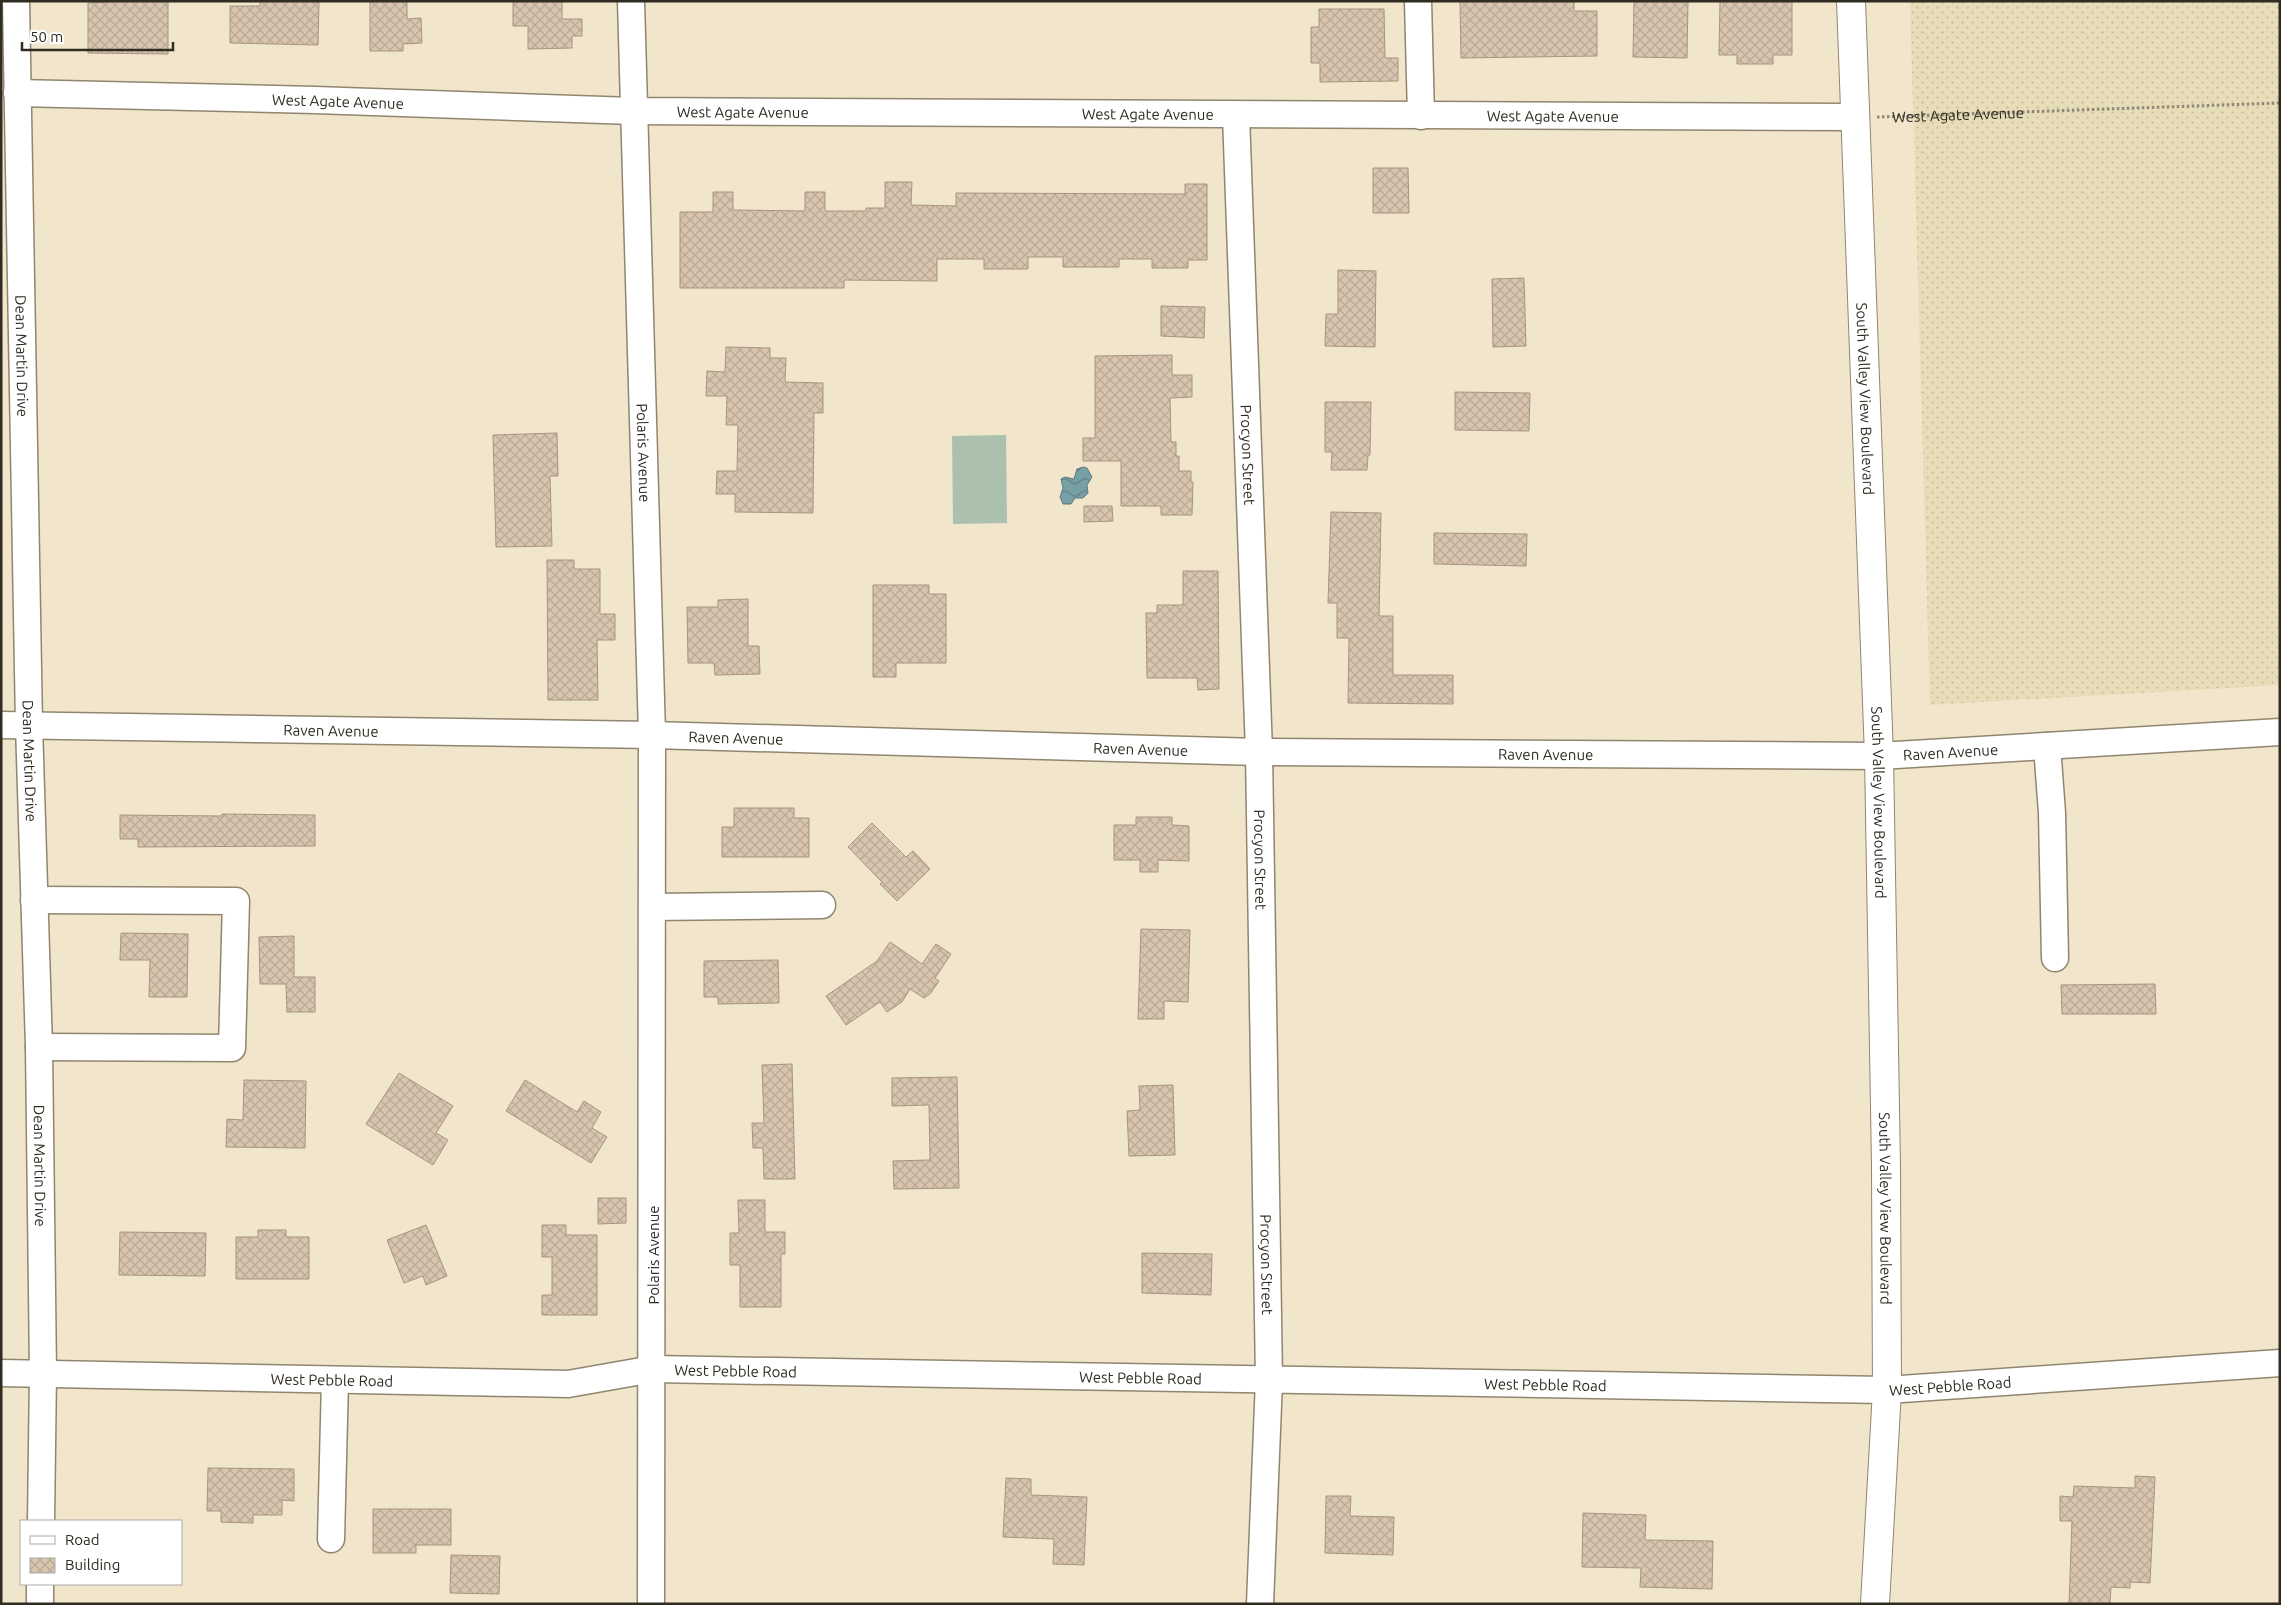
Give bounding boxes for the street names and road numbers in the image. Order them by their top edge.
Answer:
street label: West Agate Avenue [272,90,404,112]
street label: West Agate Avenue [677,103,809,120]
street label: West Agate Avenue [1892,103,2024,125]
street label: West Agate Avenue [1082,105,1214,122]
street label: West Agate Avenue [1487,107,1619,124]
street label: Dean Martin Drive [13,295,32,417]
street label: South Valley View Boulevard [1854,302,1878,495]
street label: Polaris Avenue [634,403,654,503]
street label: Procyon Street [1238,404,1259,505]
street label: Dean Martin Drive [20,700,41,822]
street label: South Valley View Boulevard [1869,706,1890,899]
street label: Raven Avenue [283,721,379,739]
street label: Raven Avenue [688,728,784,747]
street label: Raven Avenue [1093,739,1189,759]
street label: Raven Avenue [1903,740,1999,763]
street label: Raven Avenue [1498,745,1593,763]
street label: Procyon Street [1251,809,1270,910]
street label: Dean Martin Drive [31,1105,50,1227]
street label: South Valley View Boulevard [1877,1112,1895,1305]
street label: Polaris Avenue [645,1205,662,1305]
street label: Procyon Street [1258,1214,1276,1315]
street label: West Pebble Road [674,1361,797,1380]
street label: West Pebble Road [1079,1368,1202,1387]
street label: West Pebble Road [270,1370,393,1389]
street label: West Pebble Road [1889,1373,2012,1398]
street label: West Pebble Road [1484,1375,1607,1394]

